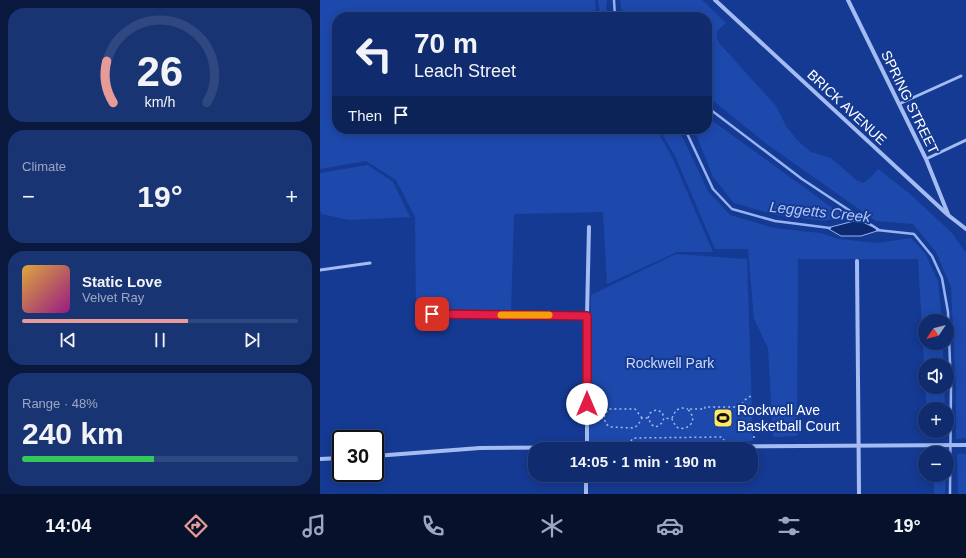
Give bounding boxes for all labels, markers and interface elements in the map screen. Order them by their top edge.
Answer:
icon: left [348,28,400,80]
text: 70 m [414,28,478,59]
text: 26 [137,48,183,95]
street label: SPRING STREET [878,48,942,157]
text: Leach Street [414,61,516,81]
street label: BRICK AVENUE [804,66,890,148]
text: km/h [145,93,176,109]
icon: arrive [390,104,412,126]
text: Then [348,107,382,124]
text: Climate [22,159,66,174]
text: 19° [137,180,183,213]
text: − [22,184,35,209]
text: + [285,184,298,209]
water label: Leggetts Creek [769,198,873,225]
text: Static Love [82,273,162,290]
text: Velvet Ray [82,290,144,305]
pin [415,297,449,331]
icon: arrive [421,303,443,325]
north arrow [918,314,954,350]
map controls [918,314,954,482]
icon: previous [57,329,79,351]
icon: pause [149,329,171,351]
icon: next [241,329,263,351]
park label: Rockwell Park [626,355,715,371]
button: sound [918,358,954,394]
position arrow [566,383,608,425]
text: Range · 48% [22,396,98,411]
place label: Rockwell Ave Basketball Court [737,402,840,434]
button: + [918,402,954,438]
sports icon: Rockwell Ave Basketball Court [712,407,734,429]
text: 240 km [22,417,124,450]
speed limit sign: 30 [332,430,384,482]
button: − [918,446,954,482]
text: 14:05 · 1 min · 190 m [570,453,716,470]
icon: directions [182,512,210,540]
icon: music [300,512,328,540]
icon: phone [419,512,447,540]
icon: climate [538,512,566,540]
icon: car [656,512,684,540]
icon: filters [775,512,803,540]
text: 14:04 [45,516,91,536]
text: 19° [893,516,921,536]

